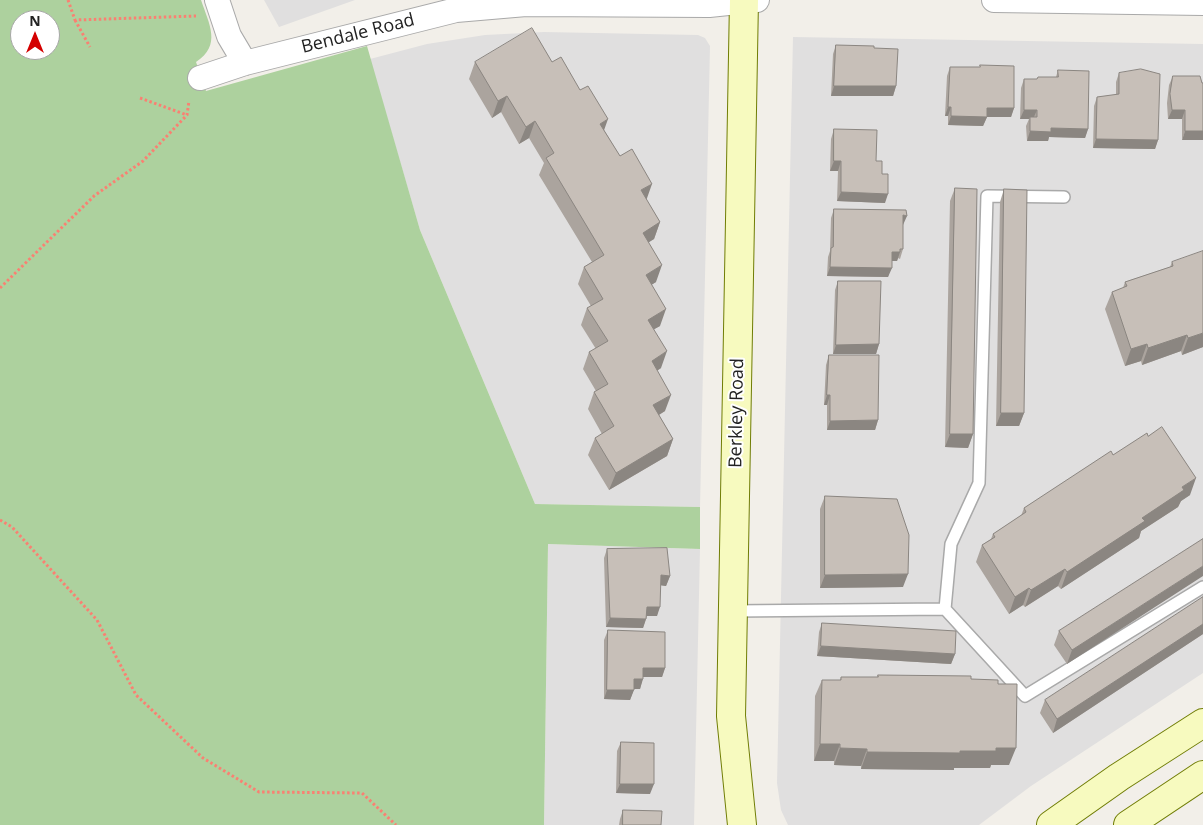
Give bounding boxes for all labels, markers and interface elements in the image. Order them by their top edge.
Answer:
street label: Bendale Road [299,9,417,59]
north arrow [10,10,60,60]
text: N [29,11,41,30]
street label: Berkley Road [725,358,749,468]

